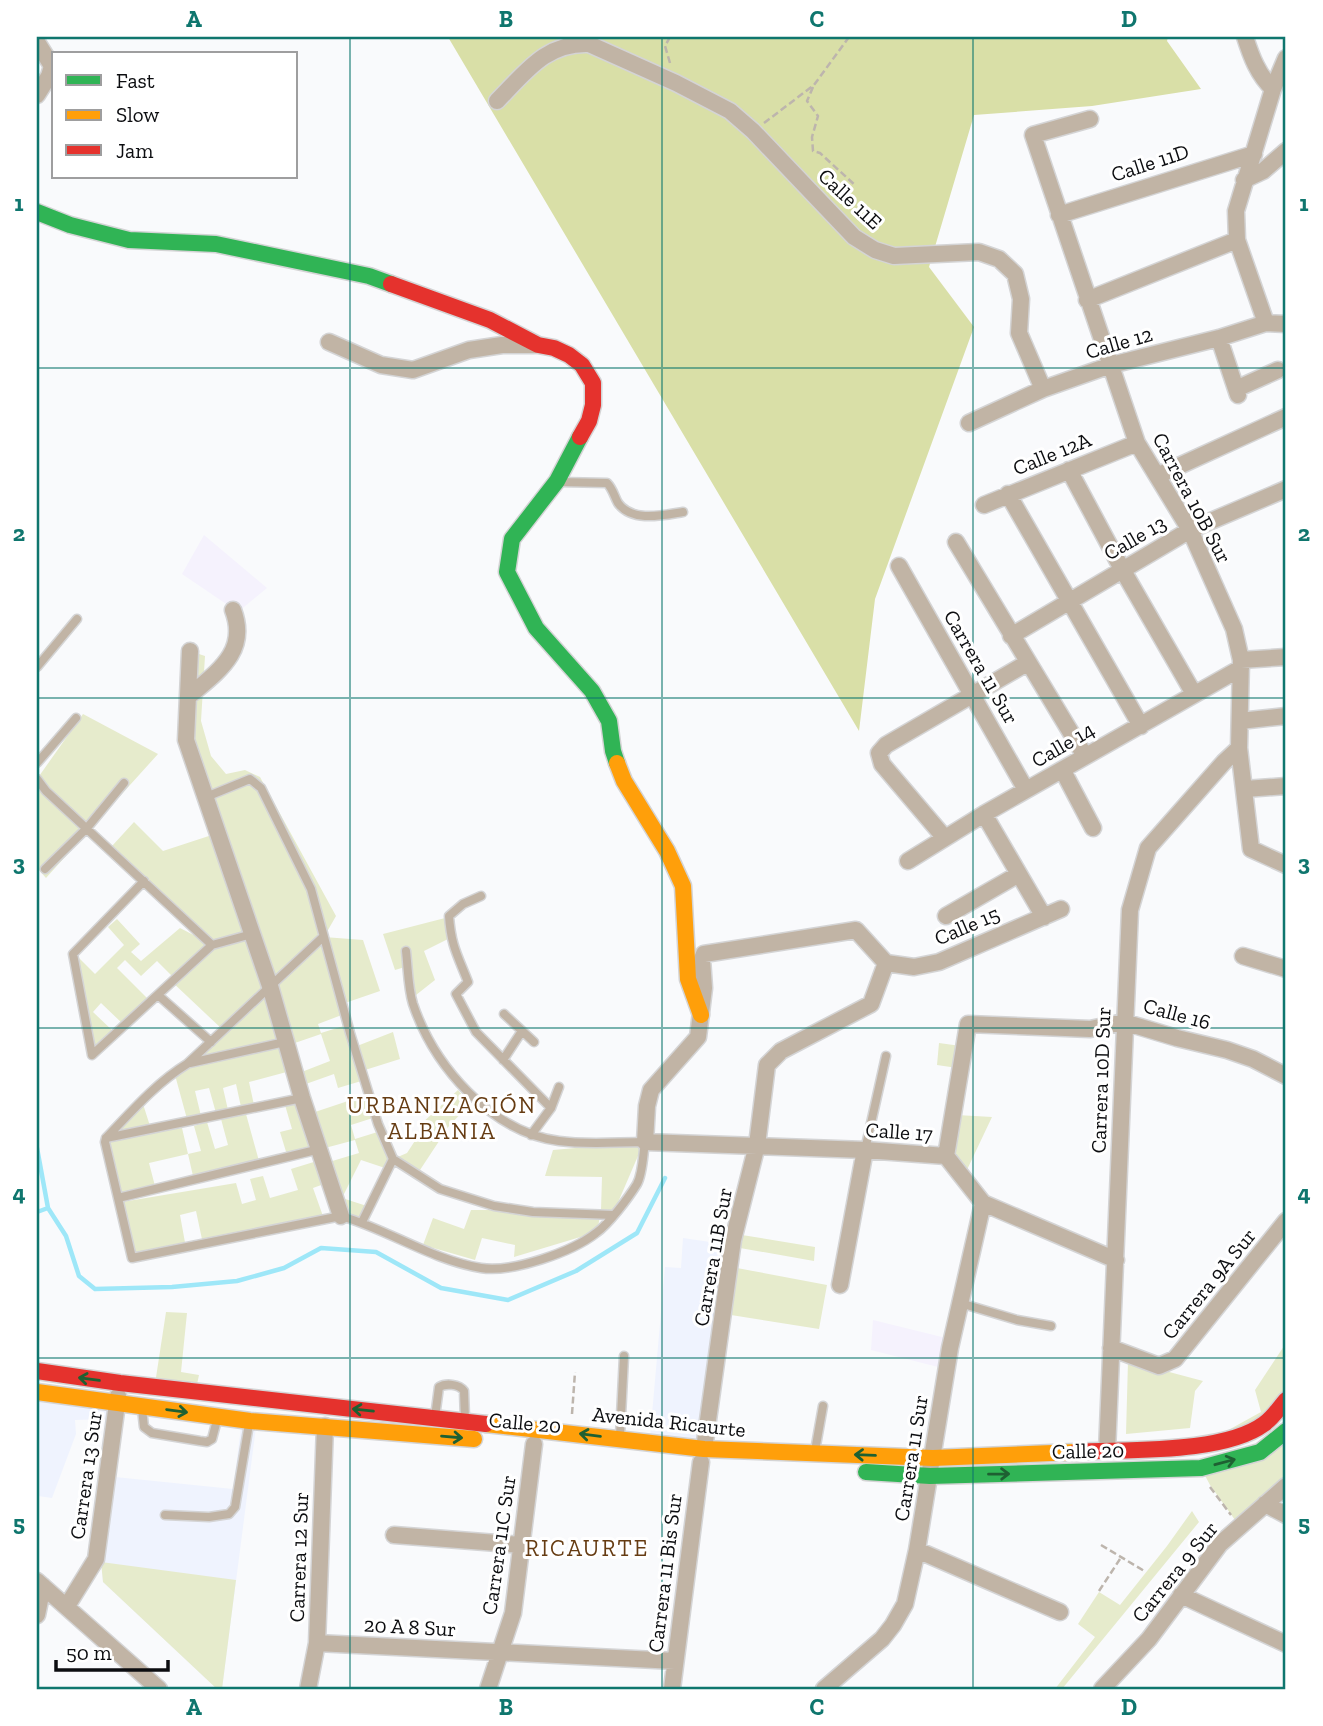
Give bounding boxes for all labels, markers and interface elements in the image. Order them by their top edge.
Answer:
text: A [186,5,202,33]
text: B [499,5,513,33]
text: C [810,5,824,33]
text: D [1121,5,1137,33]
legend [52,52,298,178]
text: Fast [116,68,155,93]
text: Slow [116,102,159,127]
text: Jam [116,138,153,163]
street label: Calle 11D [1108,138,1192,187]
street label: Calle 11E [813,163,887,234]
text: 1 [14,189,24,217]
text: 1 [1299,189,1309,217]
street label: Calle 12 [1083,321,1155,364]
street label: Calle 12A [1009,426,1095,480]
street label: Carrera 10B Sur [1148,428,1237,567]
street label: Calle 13 [1099,510,1170,565]
text: 2 [13,519,25,547]
text: 2 [1298,519,1310,547]
street label: Carrera 11 Sur [939,605,1024,728]
street label: Calle 14 [1027,717,1099,773]
text: 3 [13,849,25,877]
text: 3 [1298,849,1310,877]
street label: Calle 15 [930,901,1003,950]
street label: Calle 16 [1141,993,1214,1034]
street label: Carrera 10D Sur [1085,1006,1116,1154]
district label: URBANIZACIÓN ALBANIA [347,1091,537,1145]
street label: Calle 17 [865,1117,934,1146]
text: 4 [12,1179,26,1207]
text: 4 [1297,1179,1311,1207]
street label: Carrera 11B Sur [688,1186,737,1328]
street label: Carrera 9A Sur [1156,1223,1261,1344]
one-way arrow [78,1372,101,1385]
street label: Carrera 11 Sur [888,1393,933,1523]
street label: Avenida Ricaurte [591,1401,747,1442]
one-way arrow [353,1404,375,1417]
one-way arrow [165,1405,188,1418]
street label: Calle 20 [488,1407,562,1438]
street label: Carrera 13 Sur [64,1409,107,1541]
one-way arrow [579,1429,601,1442]
one-way arrow [441,1431,463,1444]
street label: Calle 20 [1052,1437,1124,1464]
one-way arrow [854,1449,877,1462]
one-way arrow [1214,1454,1236,1467]
one-way arrow [987,1467,1010,1481]
street label: Carrera 11C Sur [476,1473,521,1616]
street label: Carrera 12 Sur [284,1491,313,1623]
street label: Carrera 11 Bis Sur [642,1492,687,1654]
text: 5 [13,1509,25,1537]
text: 5 [1298,1509,1310,1537]
street label: Carrera 9 Sur [1126,1516,1223,1627]
district label: RICAURTE [525,1534,649,1562]
street label: 20 A 8 Sur [363,1612,457,1641]
scale bar [56,1628,168,1672]
text: 50 m [66,1640,112,1665]
text: A [186,1693,202,1721]
text: B [499,1693,513,1721]
text: C [810,1693,824,1721]
text: D [1121,1693,1137,1721]

